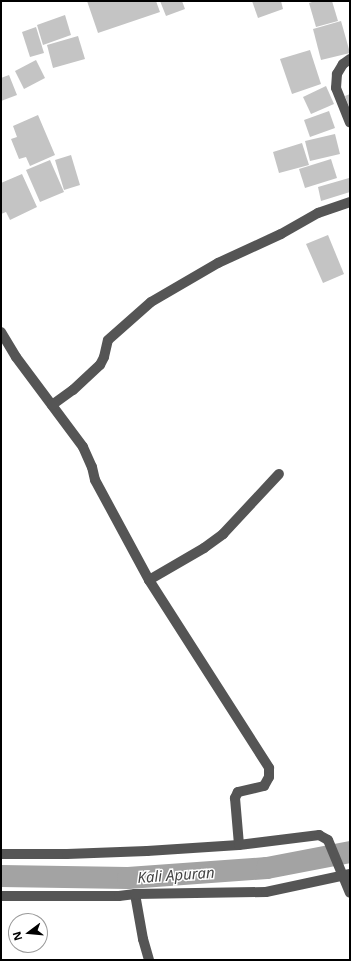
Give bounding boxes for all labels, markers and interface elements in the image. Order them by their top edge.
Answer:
water label: Kali Apuran [137,863,215,887]
north arrow [8,913,48,953]
text: N [9,930,25,943]

